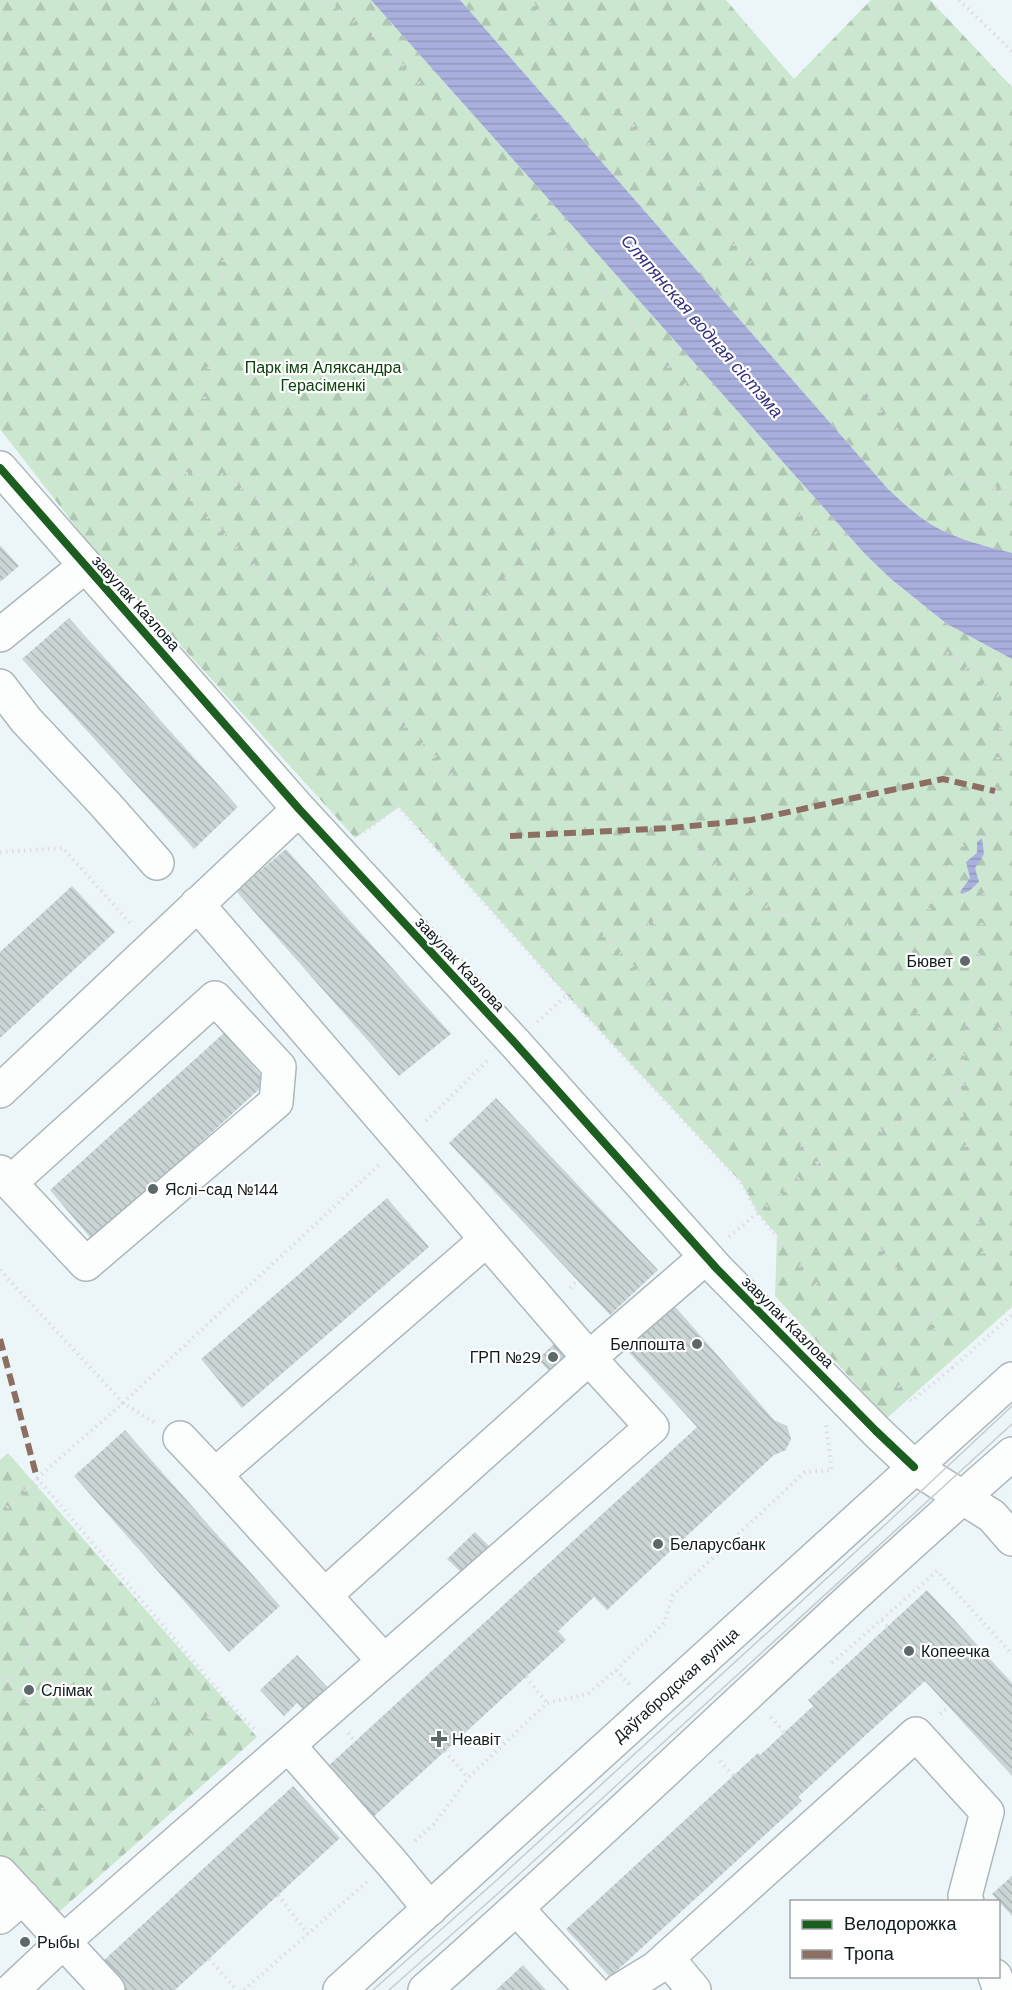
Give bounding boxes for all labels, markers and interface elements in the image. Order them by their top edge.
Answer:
water label: Сляпянская водная сістэма [616,229,788,423]
park label: Парк імя Аляксандра Герасіменкі [245,357,401,396]
street label: завулак Казлова [87,551,185,656]
street label: завулак Казлова [411,912,509,1016]
place label: Бювет [906,951,954,972]
marker: Бювет [958,954,972,968]
place label: Яслі-сад №144 [165,1179,278,1200]
marker: Яслі-сад №144 [146,1182,160,1196]
street label: завулак Казлова [737,1271,839,1373]
place label: Белпошта [610,1334,685,1355]
marker: Белпошта [690,1337,704,1351]
place label: ГРП №29 [470,1347,541,1368]
marker: ГРП №29 [546,1350,560,1364]
place label: Беларусбанк [670,1534,766,1555]
marker: Беларусбанк [651,1537,665,1551]
street label: Даўгабродская вуліца [609,1623,743,1747]
place label: Копеечка [921,1641,990,1662]
marker: Копеечка [902,1644,916,1658]
place label: Слімак [41,1680,93,1701]
marker: Слімак [22,1683,36,1697]
place label: Неавіт [452,1729,501,1750]
marker: Неавіт [430,1730,448,1748]
legend [790,1900,1000,1978]
text: Велодорожка [844,1912,957,1936]
place label: Рыбы [37,1932,80,1953]
marker: Рыбы [18,1935,32,1949]
text: Тропа [844,1942,895,1966]

